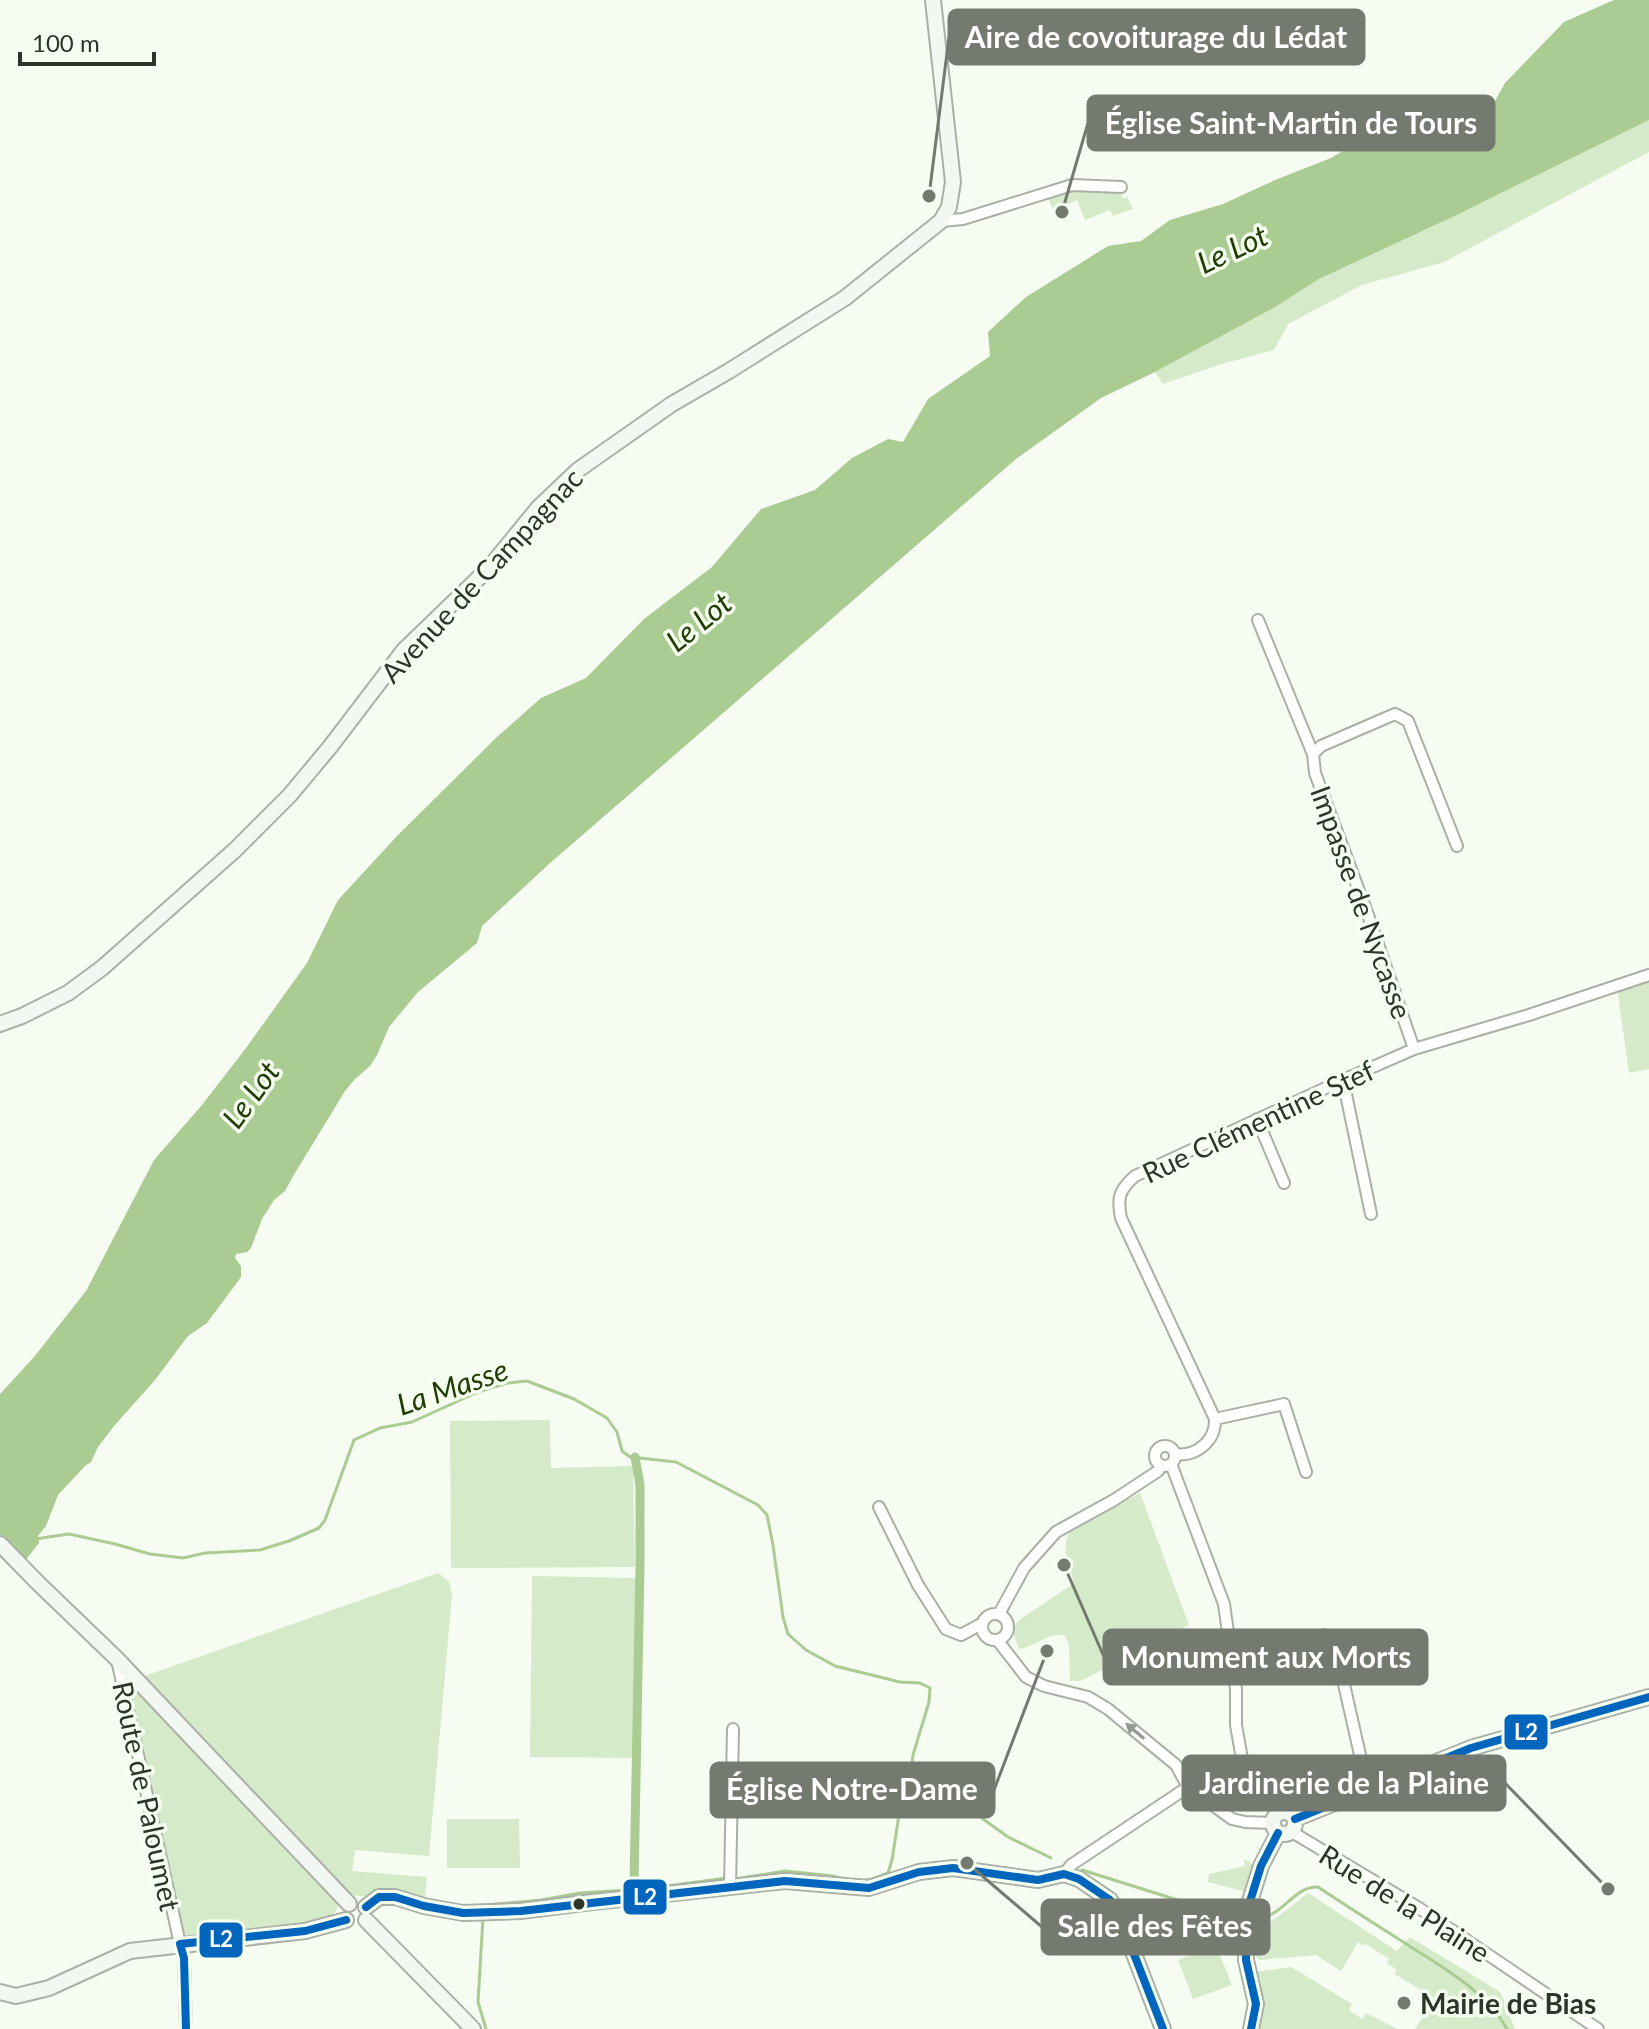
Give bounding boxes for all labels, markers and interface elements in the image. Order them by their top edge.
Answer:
callout: Aire de covoiturage du Lédat [949,10,1364,64]
scale bar [20,16,154,66]
text: Aire de covoiturage du Lédat [964,18,1347,54]
text: 100 m [32,28,100,57]
callout: Église Saint-Martin de Tours [1088,96,1494,150]
text: Église Saint-Martin de Tours [1105,104,1477,140]
water label: Le Lot [1191,216,1273,280]
street label: Avenue de Campagnac [373,461,589,689]
water label: Le Lot [658,584,738,658]
street label: Impasse de Nycasse [1304,781,1420,1023]
street label: Rue Clémentine Stef [1137,1052,1379,1190]
water label: Le Lot [214,1053,286,1134]
water label: La Masse [392,1350,512,1422]
callout: Monument aux Morts [1104,1630,1427,1684]
text: Monument aux Morts [1120,1638,1412,1674]
street label: Route de Paloumet [106,1678,188,1914]
line badge: L2 [1503,1713,1549,1751]
text: L2 [1514,1718,1538,1745]
one-way arrow [1125,1723,1145,1740]
callout: Jardinerie de la Plaine [1183,1756,1505,1810]
callout: Église Notre-Dame [711,1763,994,1817]
text: Jardinerie de la Plaine [1199,1764,1489,1800]
text: Église Notre-Dame [726,1770,978,1806]
street label: Rue de la Plaine [1314,1837,1496,1969]
line badge: L2 [622,1878,668,1916]
text: L2 [633,1883,657,1910]
unlabelled marker [571,1896,587,1912]
callout: Salle des Fêtes [1042,1900,1269,1954]
text: Salle des Fêtes [1058,1907,1252,1943]
line badge: L2 [198,1921,244,1959]
text: L2 [209,1925,233,1952]
place label: Mairie de Bias [1420,1986,1596,2020]
marker: Mairie de Bias [1395,1994,1413,2012]

